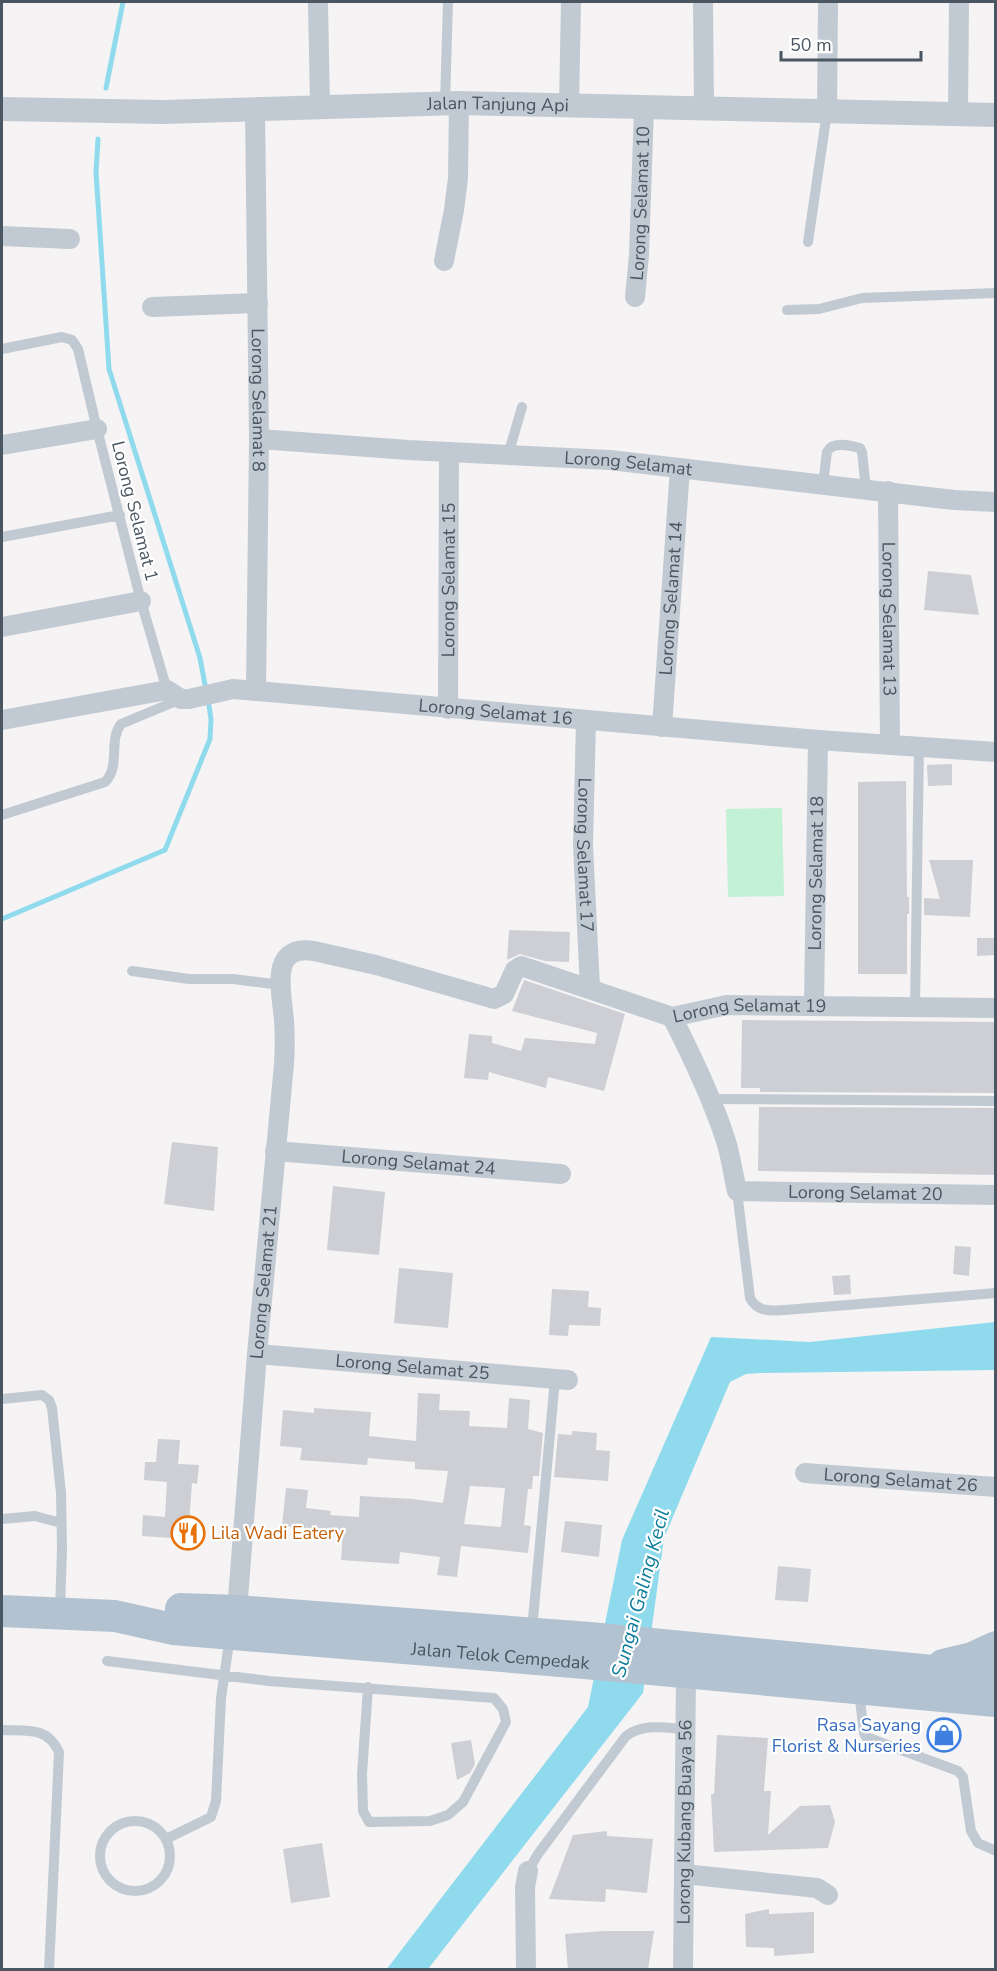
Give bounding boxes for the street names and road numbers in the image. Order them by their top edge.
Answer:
street label: Jalan Tanjung Api [425,91,569,117]
street label: Lorong Selamat 10 [625,126,655,282]
street label: Lorong Selamat 8 [246,328,271,472]
street label: Lorong Selamat 1 [106,438,164,584]
street label: Lorong Selamat [564,446,694,482]
street label: Lorong Selamat 15 [436,503,461,657]
street label: Lorong Selamat 14 [654,520,688,676]
street label: Lorong Selamat 13 [876,542,902,696]
street label: Lorong Selamat 16 [417,693,574,731]
street label: Lorong Selamat 17 [571,777,599,933]
street label: Lorong Selamat 18 [803,796,829,950]
street label: Lorong Selamat 19 [670,993,826,1028]
street label: Lorong Selamat 24 [341,1144,497,1181]
street label: Lorong Selamat 20 [788,1180,943,1206]
street label: Lorong Selamat 21 [245,1204,283,1360]
street label: Lorong Selamat 25 [334,1349,490,1385]
street label: Lorong Selamat 26 [823,1462,979,1498]
street label: Jalan Telok Cempedak [409,1637,591,1675]
street label: Lorong Kubang Buaya 56 [671,1719,698,1925]

